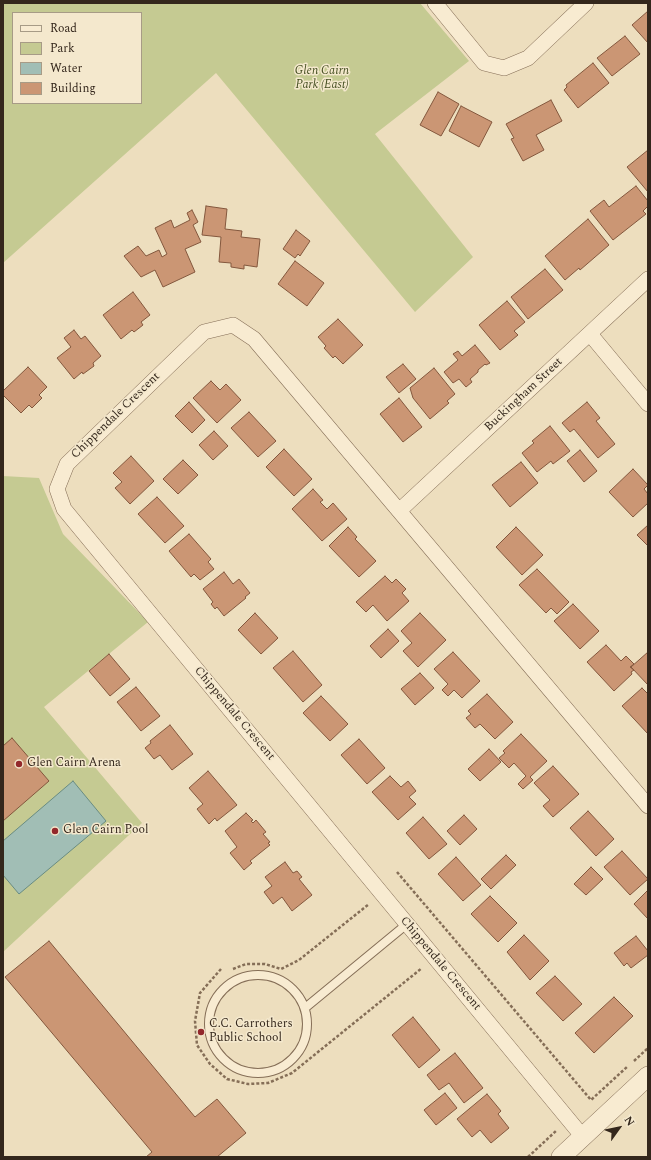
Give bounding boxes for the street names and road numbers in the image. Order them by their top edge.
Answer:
street label: Buckingham Street [482,355,566,435]
street label: Chippendale Crescent [69,370,163,462]
street label: Chippendale Crescent [191,664,277,764]
street label: Chippendale Crescent [397,914,483,1014]

